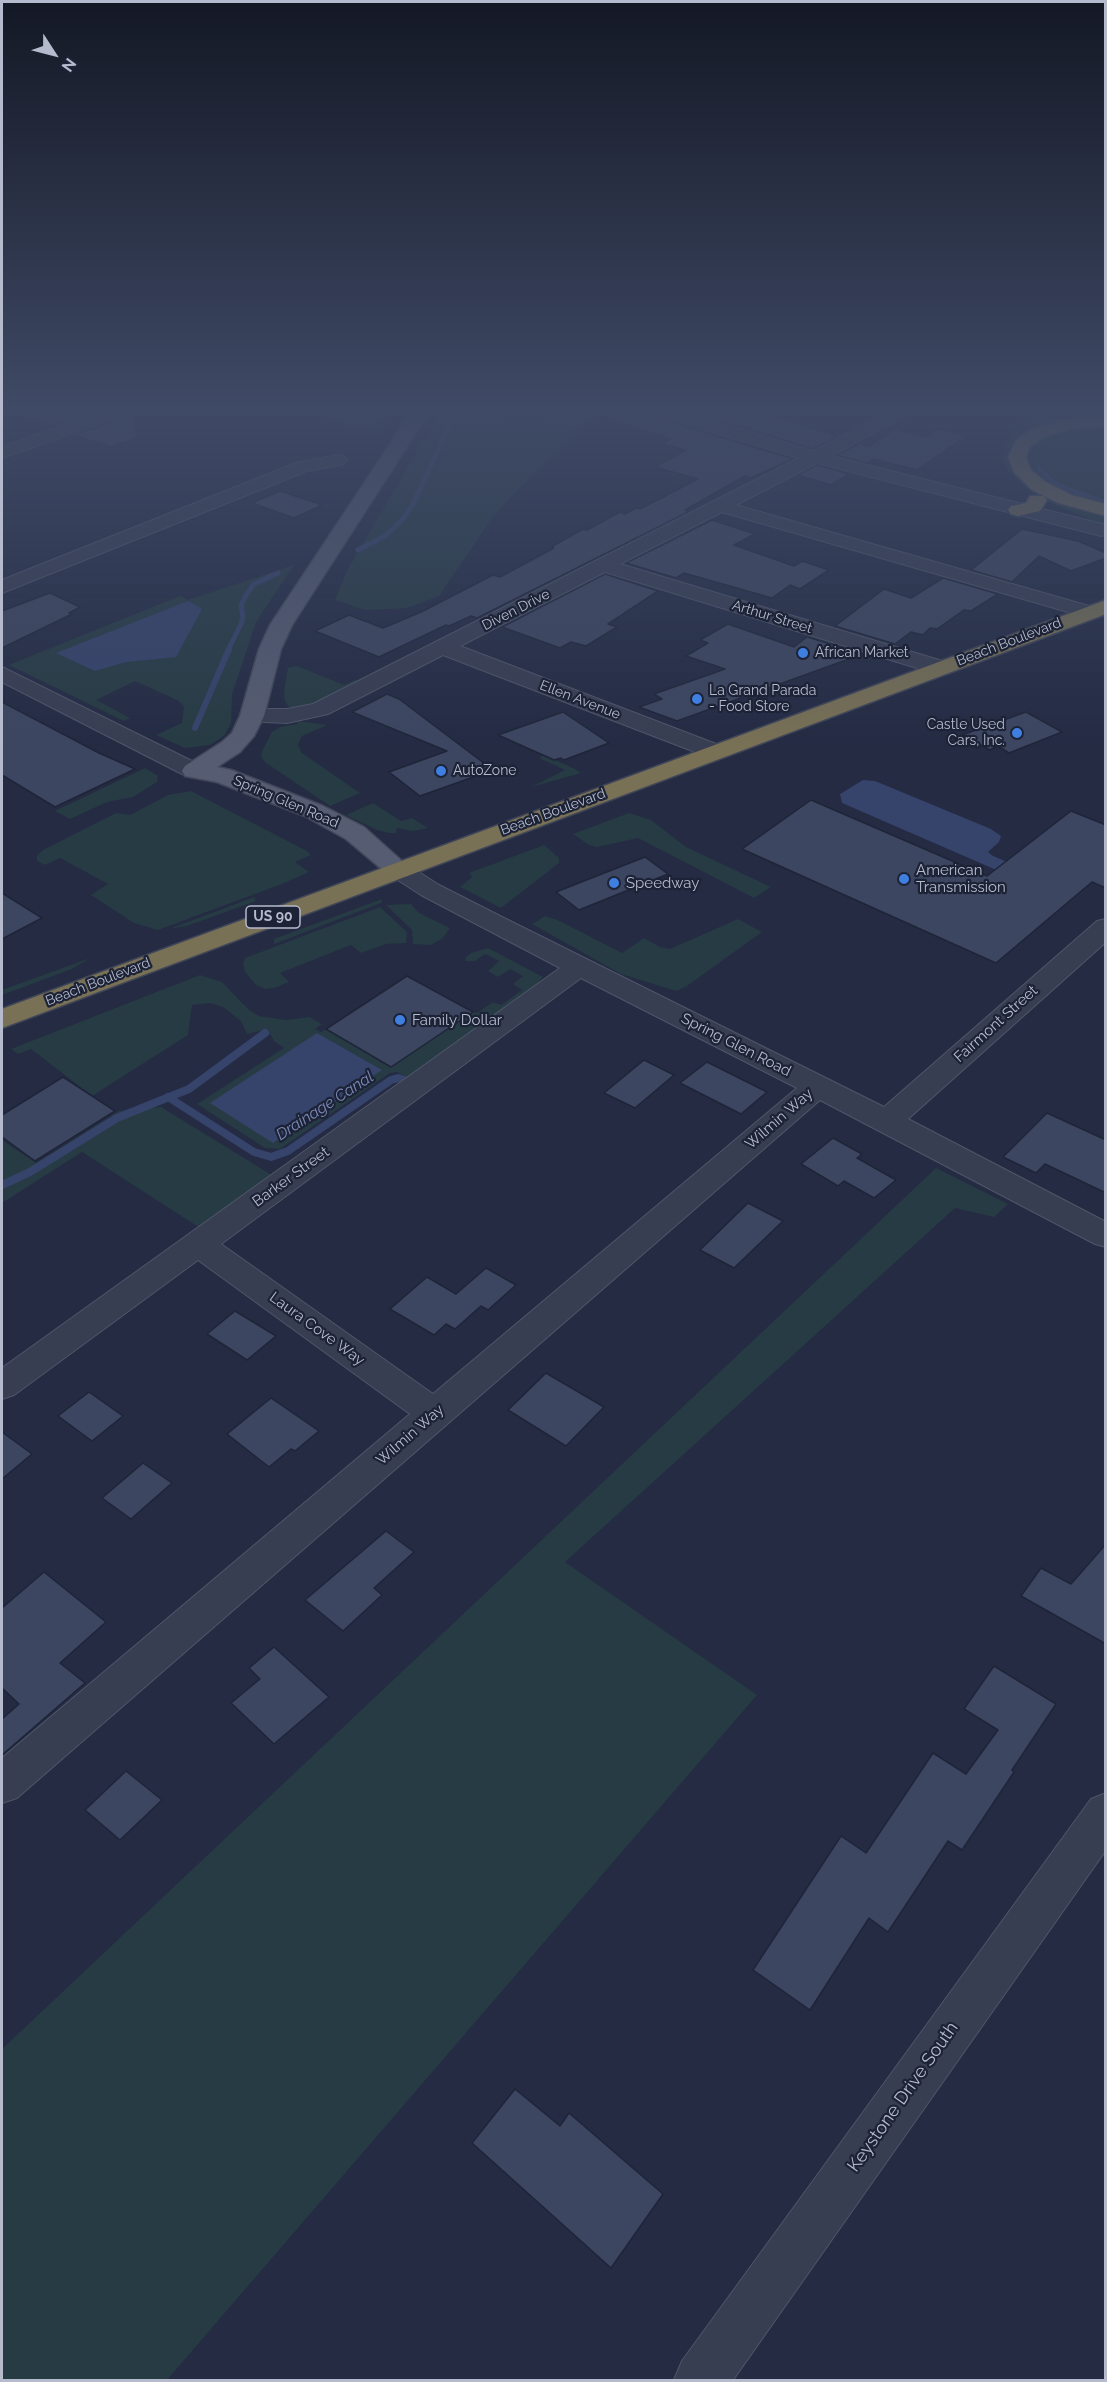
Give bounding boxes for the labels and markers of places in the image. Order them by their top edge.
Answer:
place label: African Market [815,645,909,661]
marker: African Market [796,646,810,660]
place label: La Grand Parada - Food Store [709,683,816,716]
marker: La Grand Parada - Food Store [690,692,704,706]
place label: Castle Used Cars, Inc. [927,717,1005,750]
marker: Castle Used Cars, Inc. [1010,726,1024,740]
place label: AutoZone [453,763,517,779]
marker: AutoZone [434,764,448,778]
place label: American Transmission [916,861,1006,896]
marker: American Transmission [897,872,911,886]
place label: Speedway [626,874,699,892]
marker: Speedway [607,876,621,890]
place label: Family Dollar [412,1011,502,1029]
marker: Family Dollar [393,1013,407,1027]

